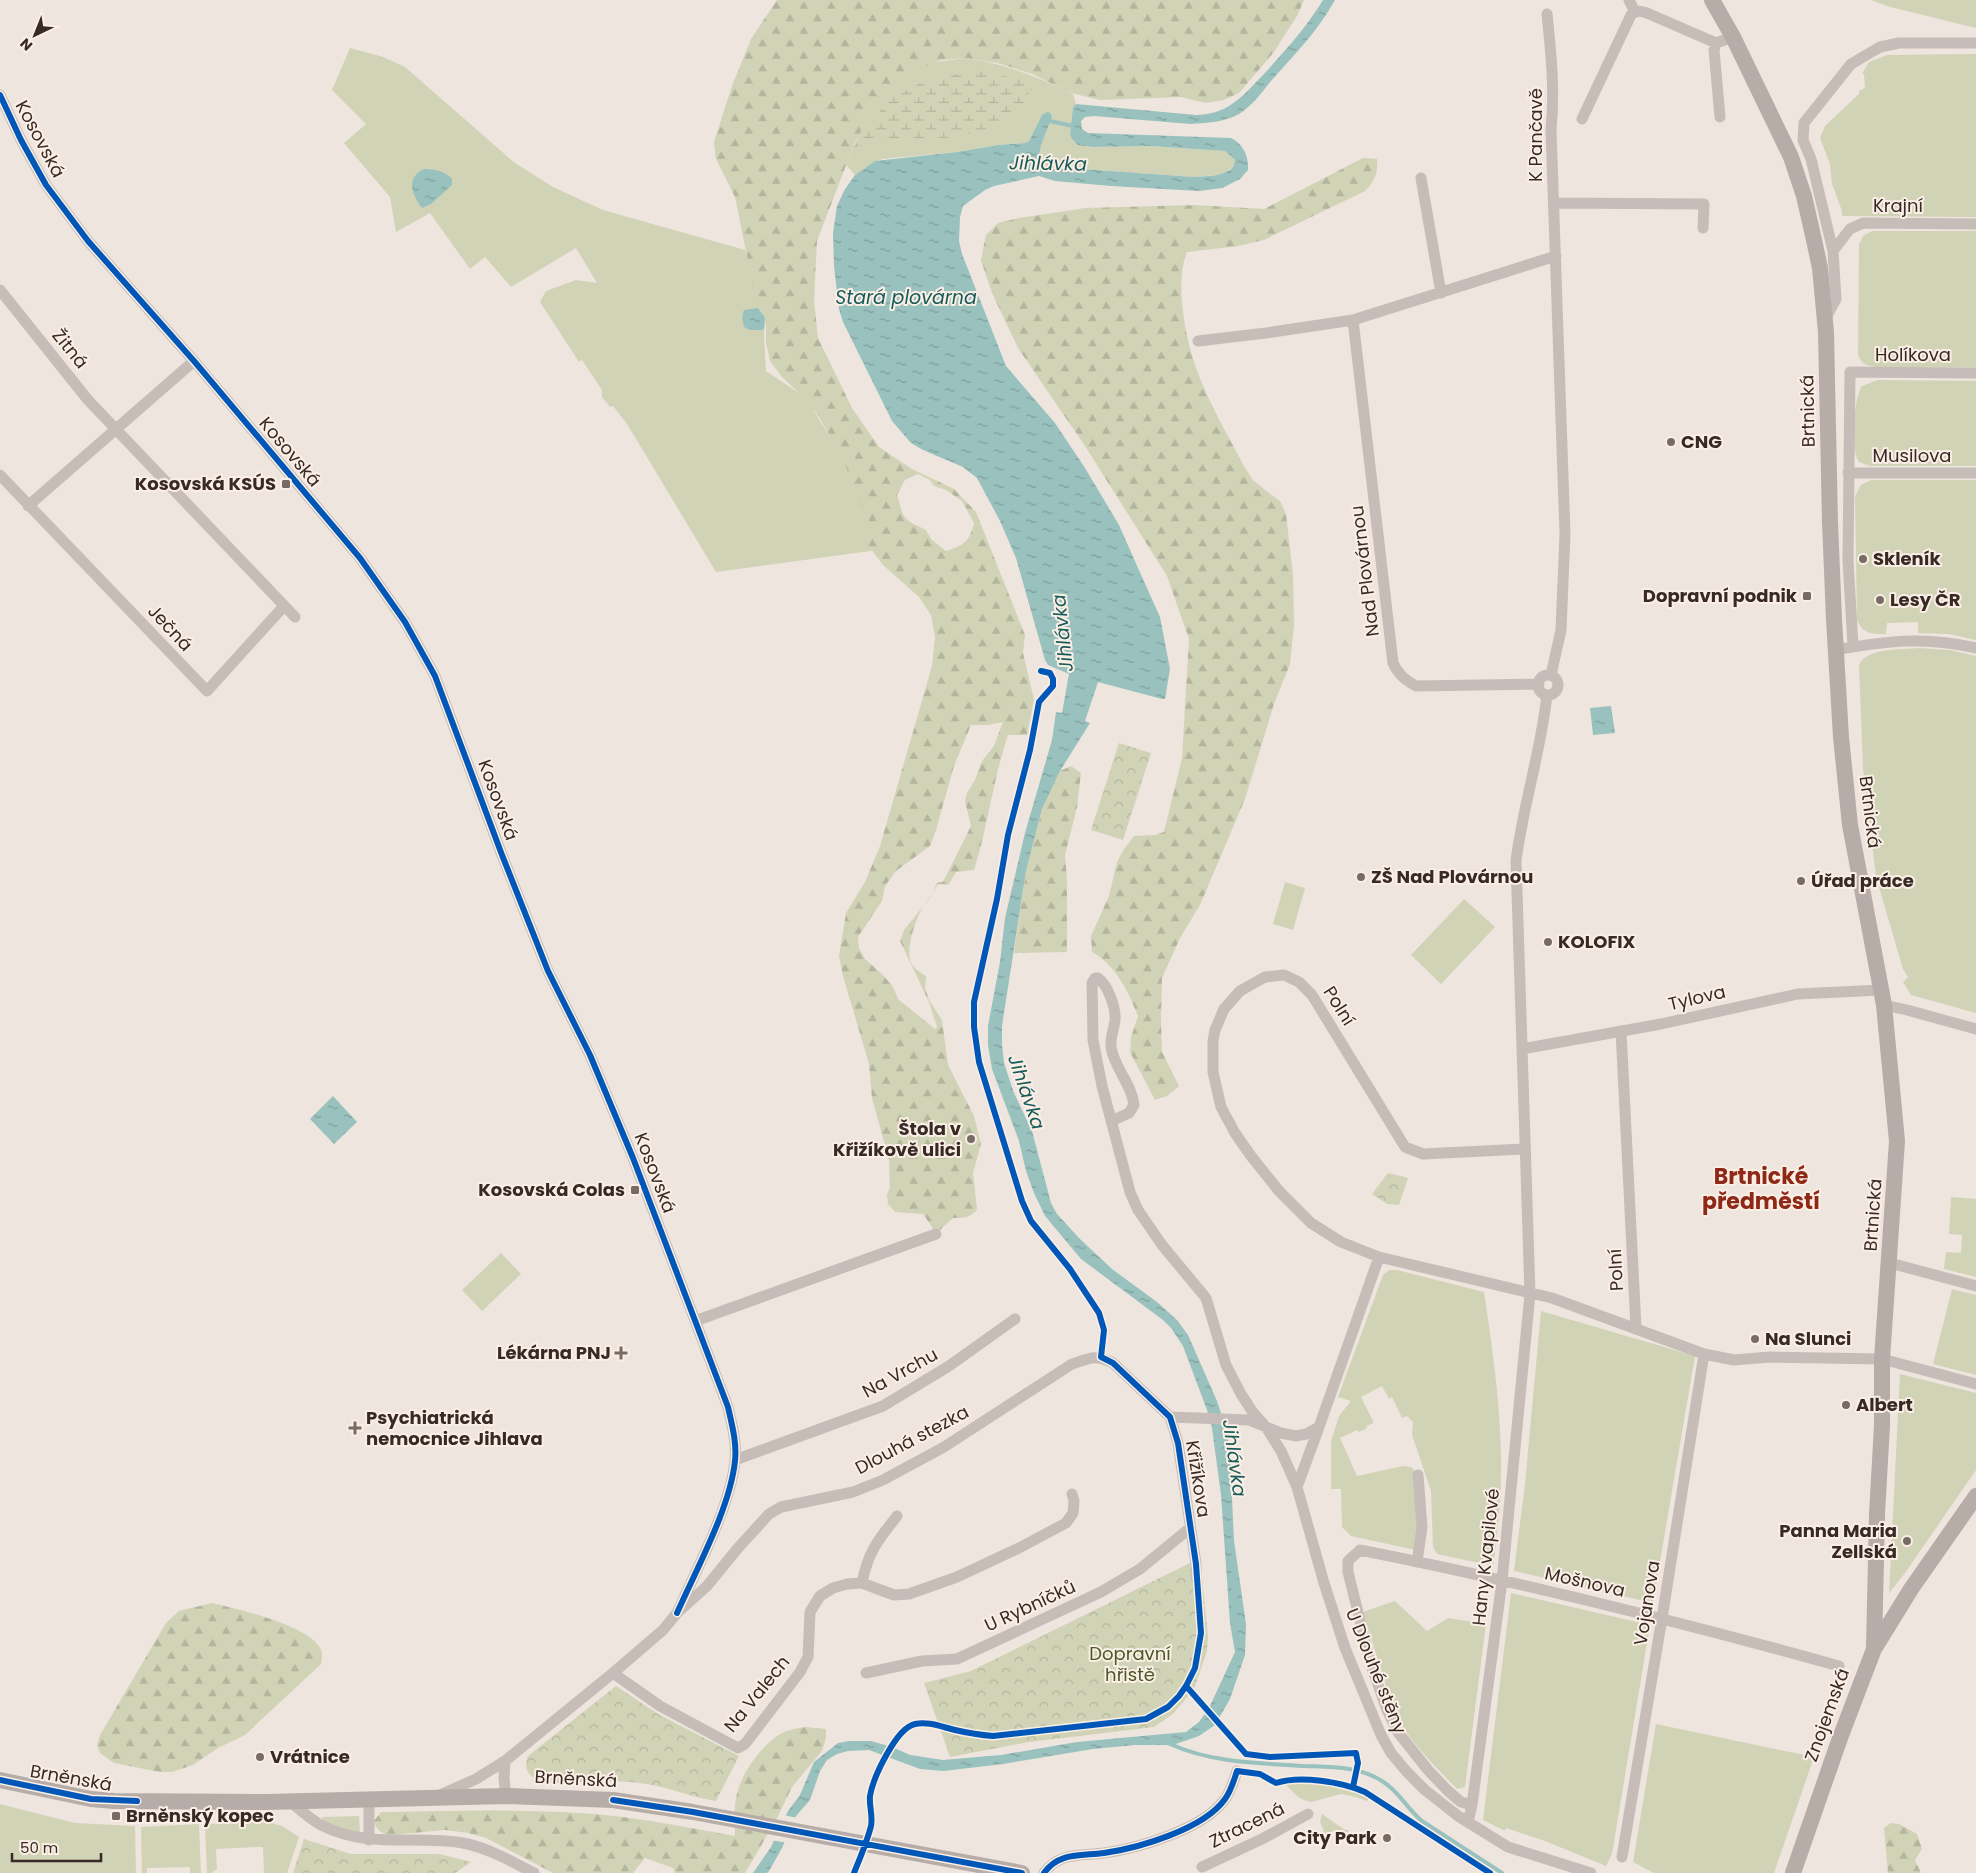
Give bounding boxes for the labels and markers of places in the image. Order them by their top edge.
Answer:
place label: CNG [1681,429,1722,454]
marker: CNG [1665,436,1677,448]
place label: Kosovská KSÚS [135,471,276,496]
marker: Kosovská KSÚS [280,478,292,490]
place label: Skleník [1873,546,1942,571]
marker: Skleník [1857,553,1869,565]
place label: Dopravní podnik [1643,583,1798,608]
place label: Lesy ČR [1890,587,1961,612]
marker: Dopravní podnik [1801,590,1813,602]
marker: Lesy ČR [1874,594,1886,606]
place label: ZŠ Nad Plovárnou [1371,864,1533,889]
place label: Úřad práce [1811,868,1914,893]
marker: ZŠ Nad Plovárnou [1355,871,1367,883]
marker: Úřad práce [1795,875,1807,887]
place label: KOLOFIX [1558,929,1636,954]
marker: KOLOFIX [1542,936,1554,948]
place label: Štola v Křižíkově ulici [833,1116,962,1162]
marker: Štola v Křižíkově ulici [965,1133,977,1145]
place label: Kosovská Colas [478,1177,625,1202]
marker: Kosovská Colas [629,1184,641,1196]
place label: Na Slunci [1765,1326,1851,1351]
marker: Na Slunci [1749,1333,1761,1345]
place label: Lékárna PNJ [497,1340,611,1365]
marker: Lékárna PNJ [615,1347,627,1359]
place label: Albert [1856,1392,1913,1417]
marker: Albert [1840,1399,1852,1411]
place label: Psychiatrická nemocnice Jihlava [366,1405,543,1451]
marker: Psychiatrická nemocnice Jihlava [348,1421,362,1435]
place label: Panna Maria Zellská [1779,1518,1897,1564]
marker: Panna Maria Zellská [1901,1535,1913,1547]
place label: Vrátnice [270,1744,350,1769]
marker: Vrátnice [254,1751,266,1763]
place label: Brněnský kopec [126,1803,274,1828]
marker: Brněnský kopec [110,1810,122,1822]
place label: City Park [1293,1825,1378,1850]
marker: City Park [1381,1832,1393,1844]

